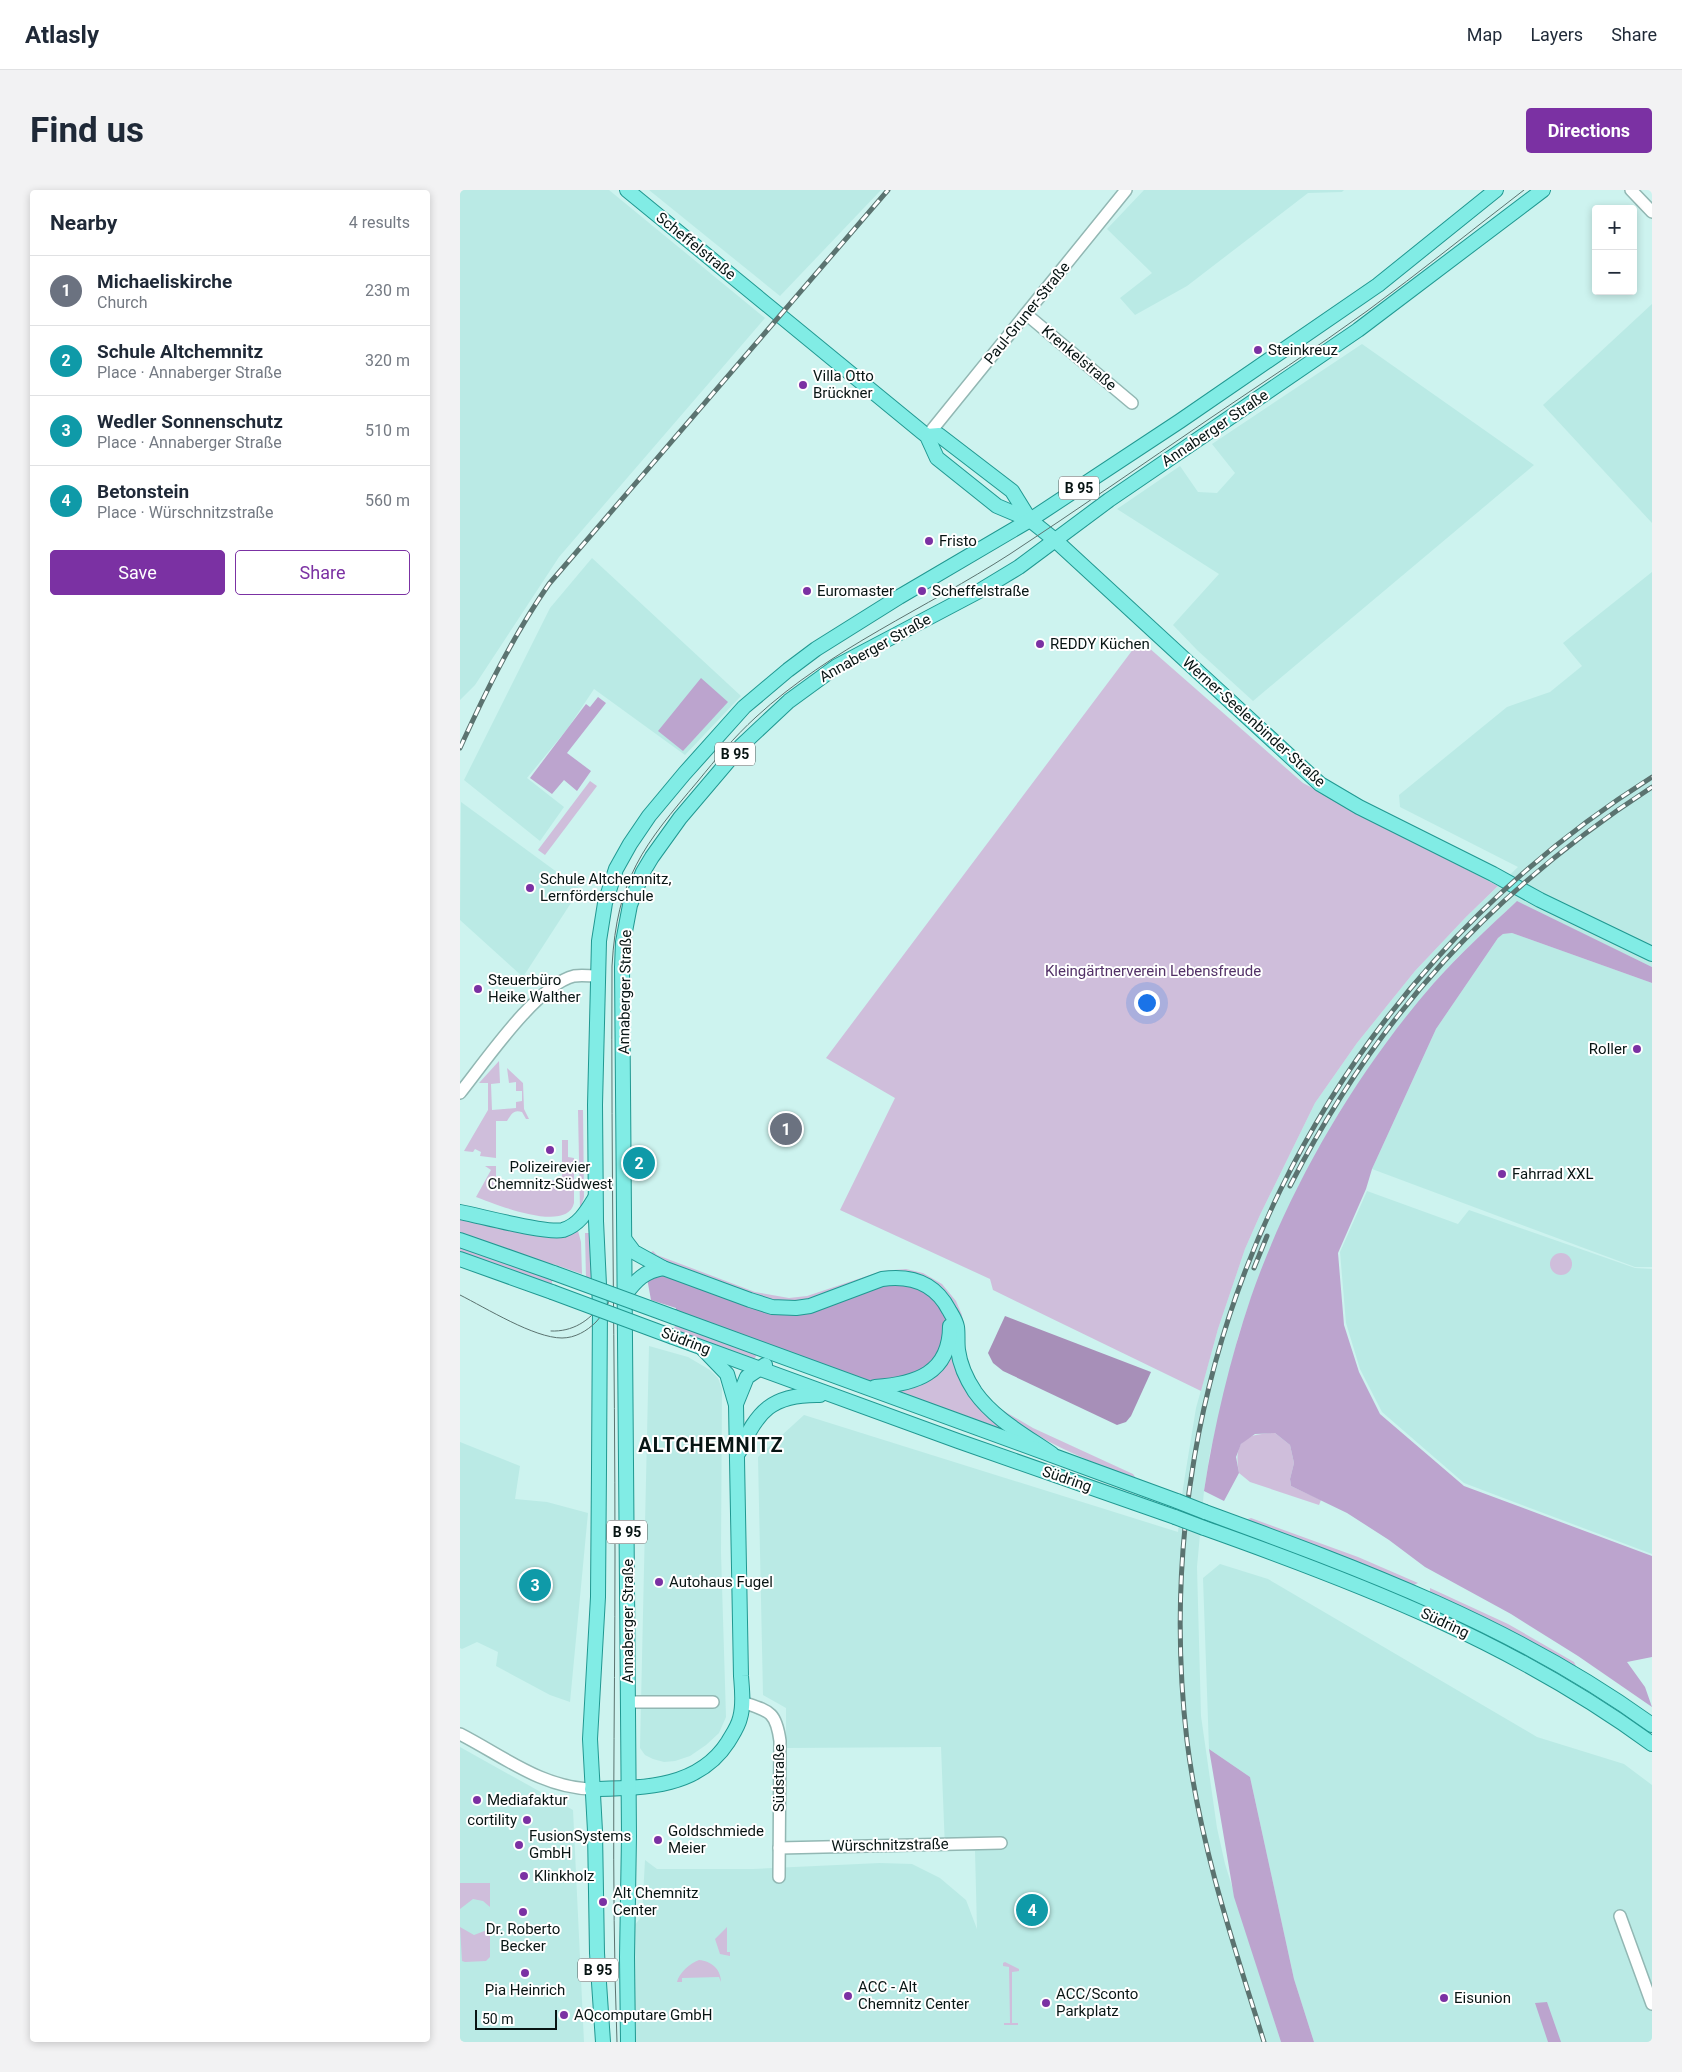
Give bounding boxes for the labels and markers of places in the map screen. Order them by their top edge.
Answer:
place label: Steinkreuz [1268,341,1338,359]
marker: Steinkreuz [1252,344,1264,356]
place label: Villa Otto Brückner [813,367,874,402]
marker: Villa Otto Brückner [797,379,809,391]
place label: Fristo [939,532,977,550]
marker: Fristo [923,535,935,547]
place label: Euromaster [817,582,894,600]
place label: Scheffelstraße [932,582,1029,600]
marker: Euromaster [801,585,813,597]
marker: Scheffelstraße [916,585,928,597]
place label: REDDY Küchen [1050,635,1150,653]
marker: REDDY Küchen [1034,638,1046,650]
place label: Schule Altchemnitz, Lernförderschule [540,870,671,905]
marker: Schule Altchemnitz, Lernförderschule [524,882,536,894]
place label: Steuerbüro Heike Walther [488,971,581,1006]
marker: Steuerbüro Heike Walther [472,983,484,995]
place label: Roller [1589,1040,1627,1058]
marker: Roller [1631,1043,1643,1055]
pin: 1 [770,1110,802,1148]
marker: Polizeirevier Chemnitz-Südwest [544,1144,556,1156]
pin: 2 [623,1144,655,1182]
place label: Polizeirevier Chemnitz-Südwest [487,1158,613,1193]
place label: Fahrrad XXL [1512,1165,1594,1183]
marker: Fahrrad XXL [1496,1168,1508,1180]
pin: 3 [519,1566,551,1604]
place label: Autohaus Fugel [669,1573,773,1591]
marker: Autohaus Fugel [653,1576,665,1588]
place label: Mediafaktur [487,1791,568,1809]
marker: Mediafaktur [471,1794,483,1806]
place label: cortility [467,1811,517,1829]
marker: cortility [521,1814,533,1826]
place label: Goldschmiede Meier [668,1822,764,1857]
place label: FusionSystems GmbH [529,1827,631,1862]
marker: Goldschmiede Meier [652,1834,664,1846]
marker: FusionSystems GmbH [513,1839,525,1851]
place label: Klinkholz [534,1867,595,1885]
marker: Klinkholz [518,1870,530,1882]
place label: Alt Chemnitz Center [613,1884,698,1919]
pin: 4 [1016,1891,1048,1929]
marker: Alt Chemnitz Center [597,1896,609,1908]
marker: Dr. Roberto Becker [517,1906,529,1918]
place label: Dr. Roberto Becker [486,1920,560,1955]
marker: Pia Heinrich [519,1967,531,1979]
place label: ACC - Alt Chemnitz Center [858,1978,969,2013]
place label: Pia Heinrich [485,1981,565,1999]
place label: ACC/Sconto Parkplatz [1056,1985,1138,2020]
place label: Eisunion [1454,1989,1511,2007]
marker: ACC - Alt Chemnitz Center [842,1990,854,2002]
marker: Eisunion [1438,1992,1450,2004]
marker: ACC/Sconto Parkplatz [1040,1997,1052,2009]
place label: AQcomputare GmbH [574,2006,712,2024]
marker: AQcomputare GmbH [558,2009,570,2021]

